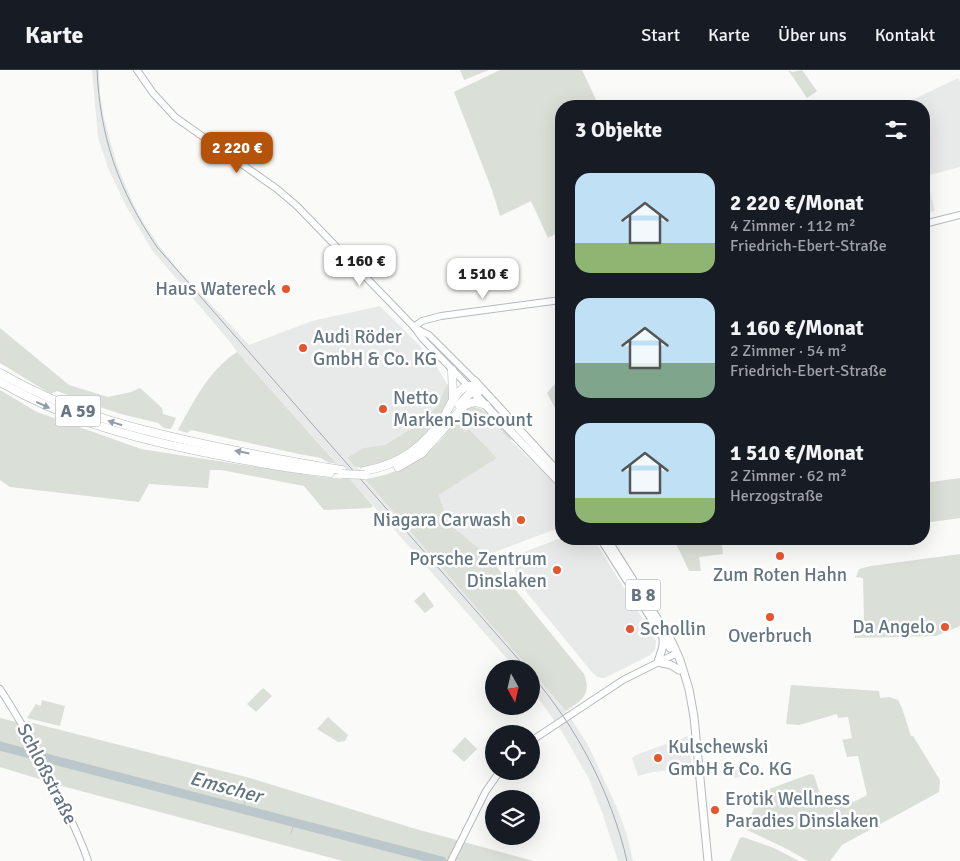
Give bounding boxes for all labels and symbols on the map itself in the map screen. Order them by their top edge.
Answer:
pin: 2 220 € [191,132,283,174]
pin: 1 160 € [314,244,406,287]
pin: 1 510 € [437,258,529,300]
place label: Haus Watereck [155,277,276,301]
marker: Haus Watereck [280,283,292,295]
place label: Audi Röder GmbH & Co. KG [313,325,437,371]
marker: Audi Röder GmbH & Co. KG [297,342,309,354]
place label: Netto Marken-Discount [393,386,533,432]
road number: A 59 [56,396,100,426]
one-way arrow [36,402,50,410]
marker: Netto Marken-Discount [377,403,389,415]
one-way arrow [107,419,122,427]
one-way arrow [235,448,250,456]
place label: Niagara Carwash [373,508,511,532]
marker: Niagara Carwash [515,514,527,526]
place label: Porsche Zentrum Dinslaken [409,547,547,593]
marker: Zum Roten Hahn [774,550,786,562]
place label: Zum Roten Hahn [713,563,847,587]
marker: Porsche Zentrum Dinslaken [551,564,563,576]
road number: B 8 [626,580,660,610]
marker: Overbruch [764,611,776,623]
place label: Da Angelo [852,615,935,639]
place label: Schollin [640,617,706,641]
marker: Da Angelo [939,621,951,633]
marker: Schollin [624,623,636,635]
place label: Overbruch [728,624,812,648]
north arrow [485,660,540,715]
street label: Schloßstraße [11,720,83,828]
place label: Kulschewski GmbH & Co. KG [668,735,792,781]
marker: Kulschewski GmbH & Co. KG [652,752,664,764]
water label: Emscher [187,765,267,809]
place label: Erotik Wellness Paradies Dinslaken [725,787,879,833]
marker: Erotik Wellness Paradies Dinslaken [709,804,721,816]

